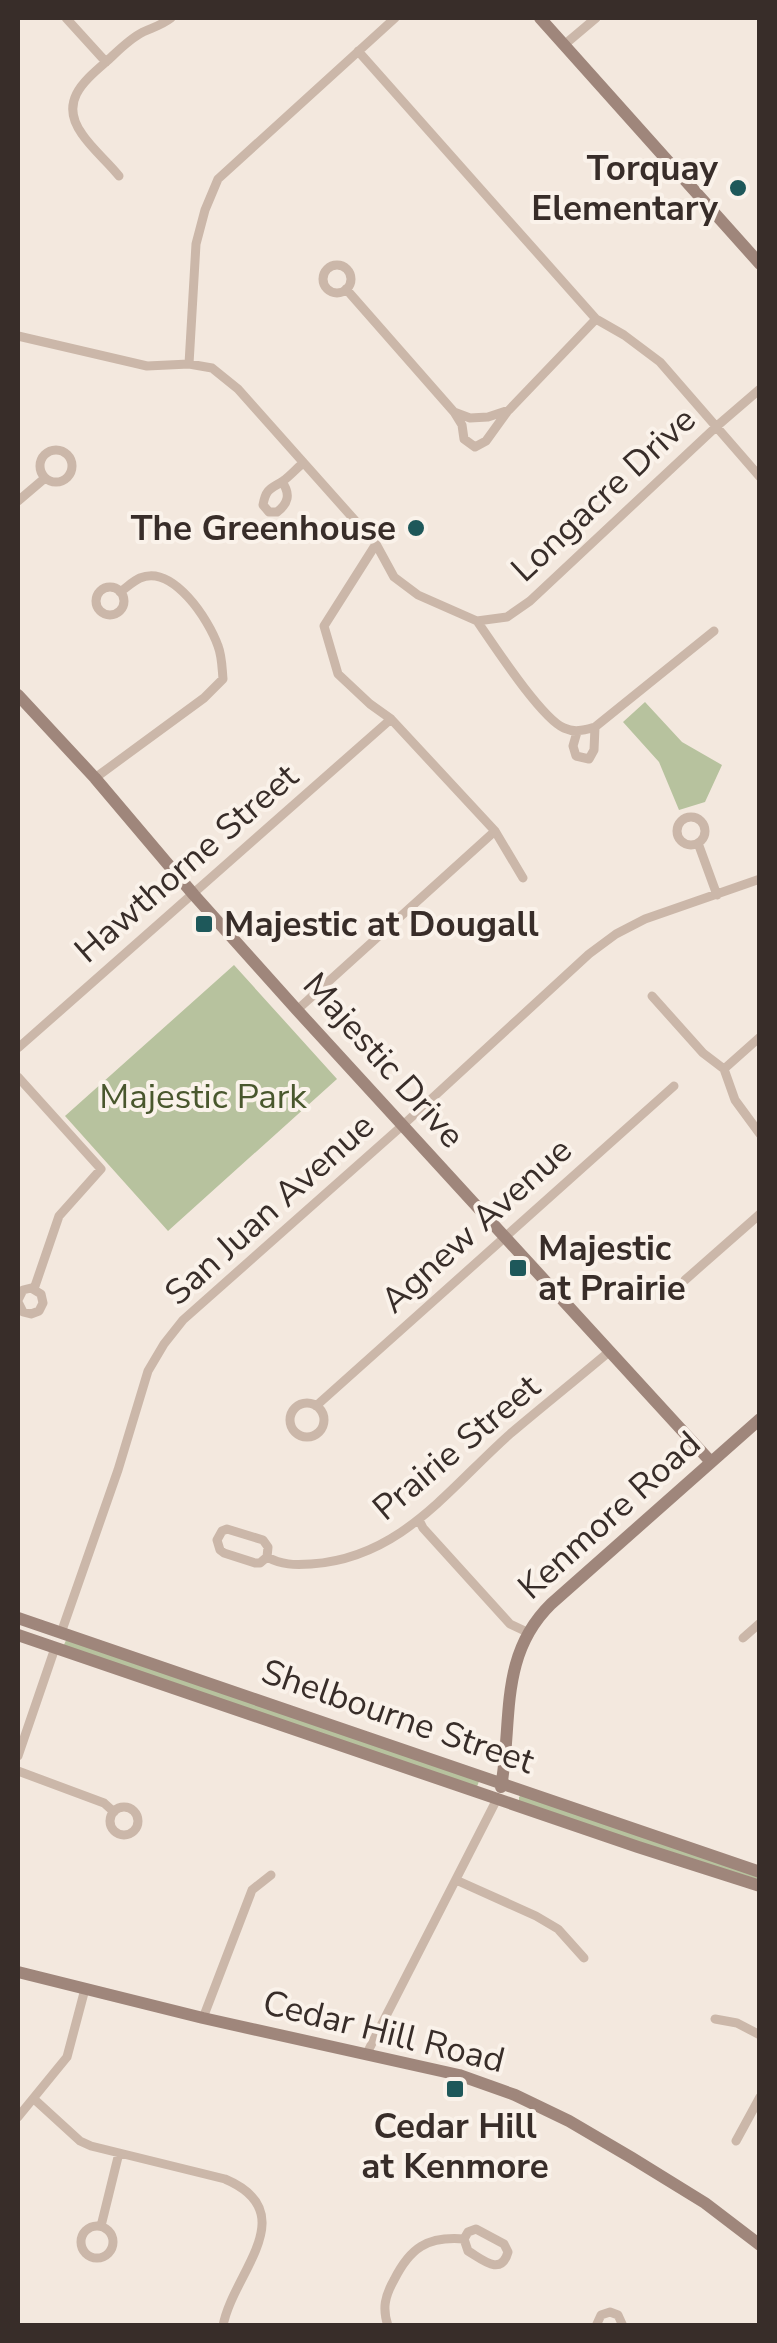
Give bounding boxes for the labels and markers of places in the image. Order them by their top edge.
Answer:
place label: Torquay Elementary [531,145,719,232]
marker: Torquay Elementary [727,177,749,199]
place label: The Greenhouse [131,505,396,552]
marker: The Greenhouse [405,517,427,539]
place label: Majestic at Dougall [224,901,539,948]
marker: Majestic at Dougall [193,913,215,935]
place label: Majestic at Prairie [538,1225,686,1312]
marker: Majestic at Prairie [507,1257,529,1279]
marker: Cedar Hill at Kenmore [444,2078,466,2100]
place label: Cedar Hill at Kenmore [361,2103,549,2190]

